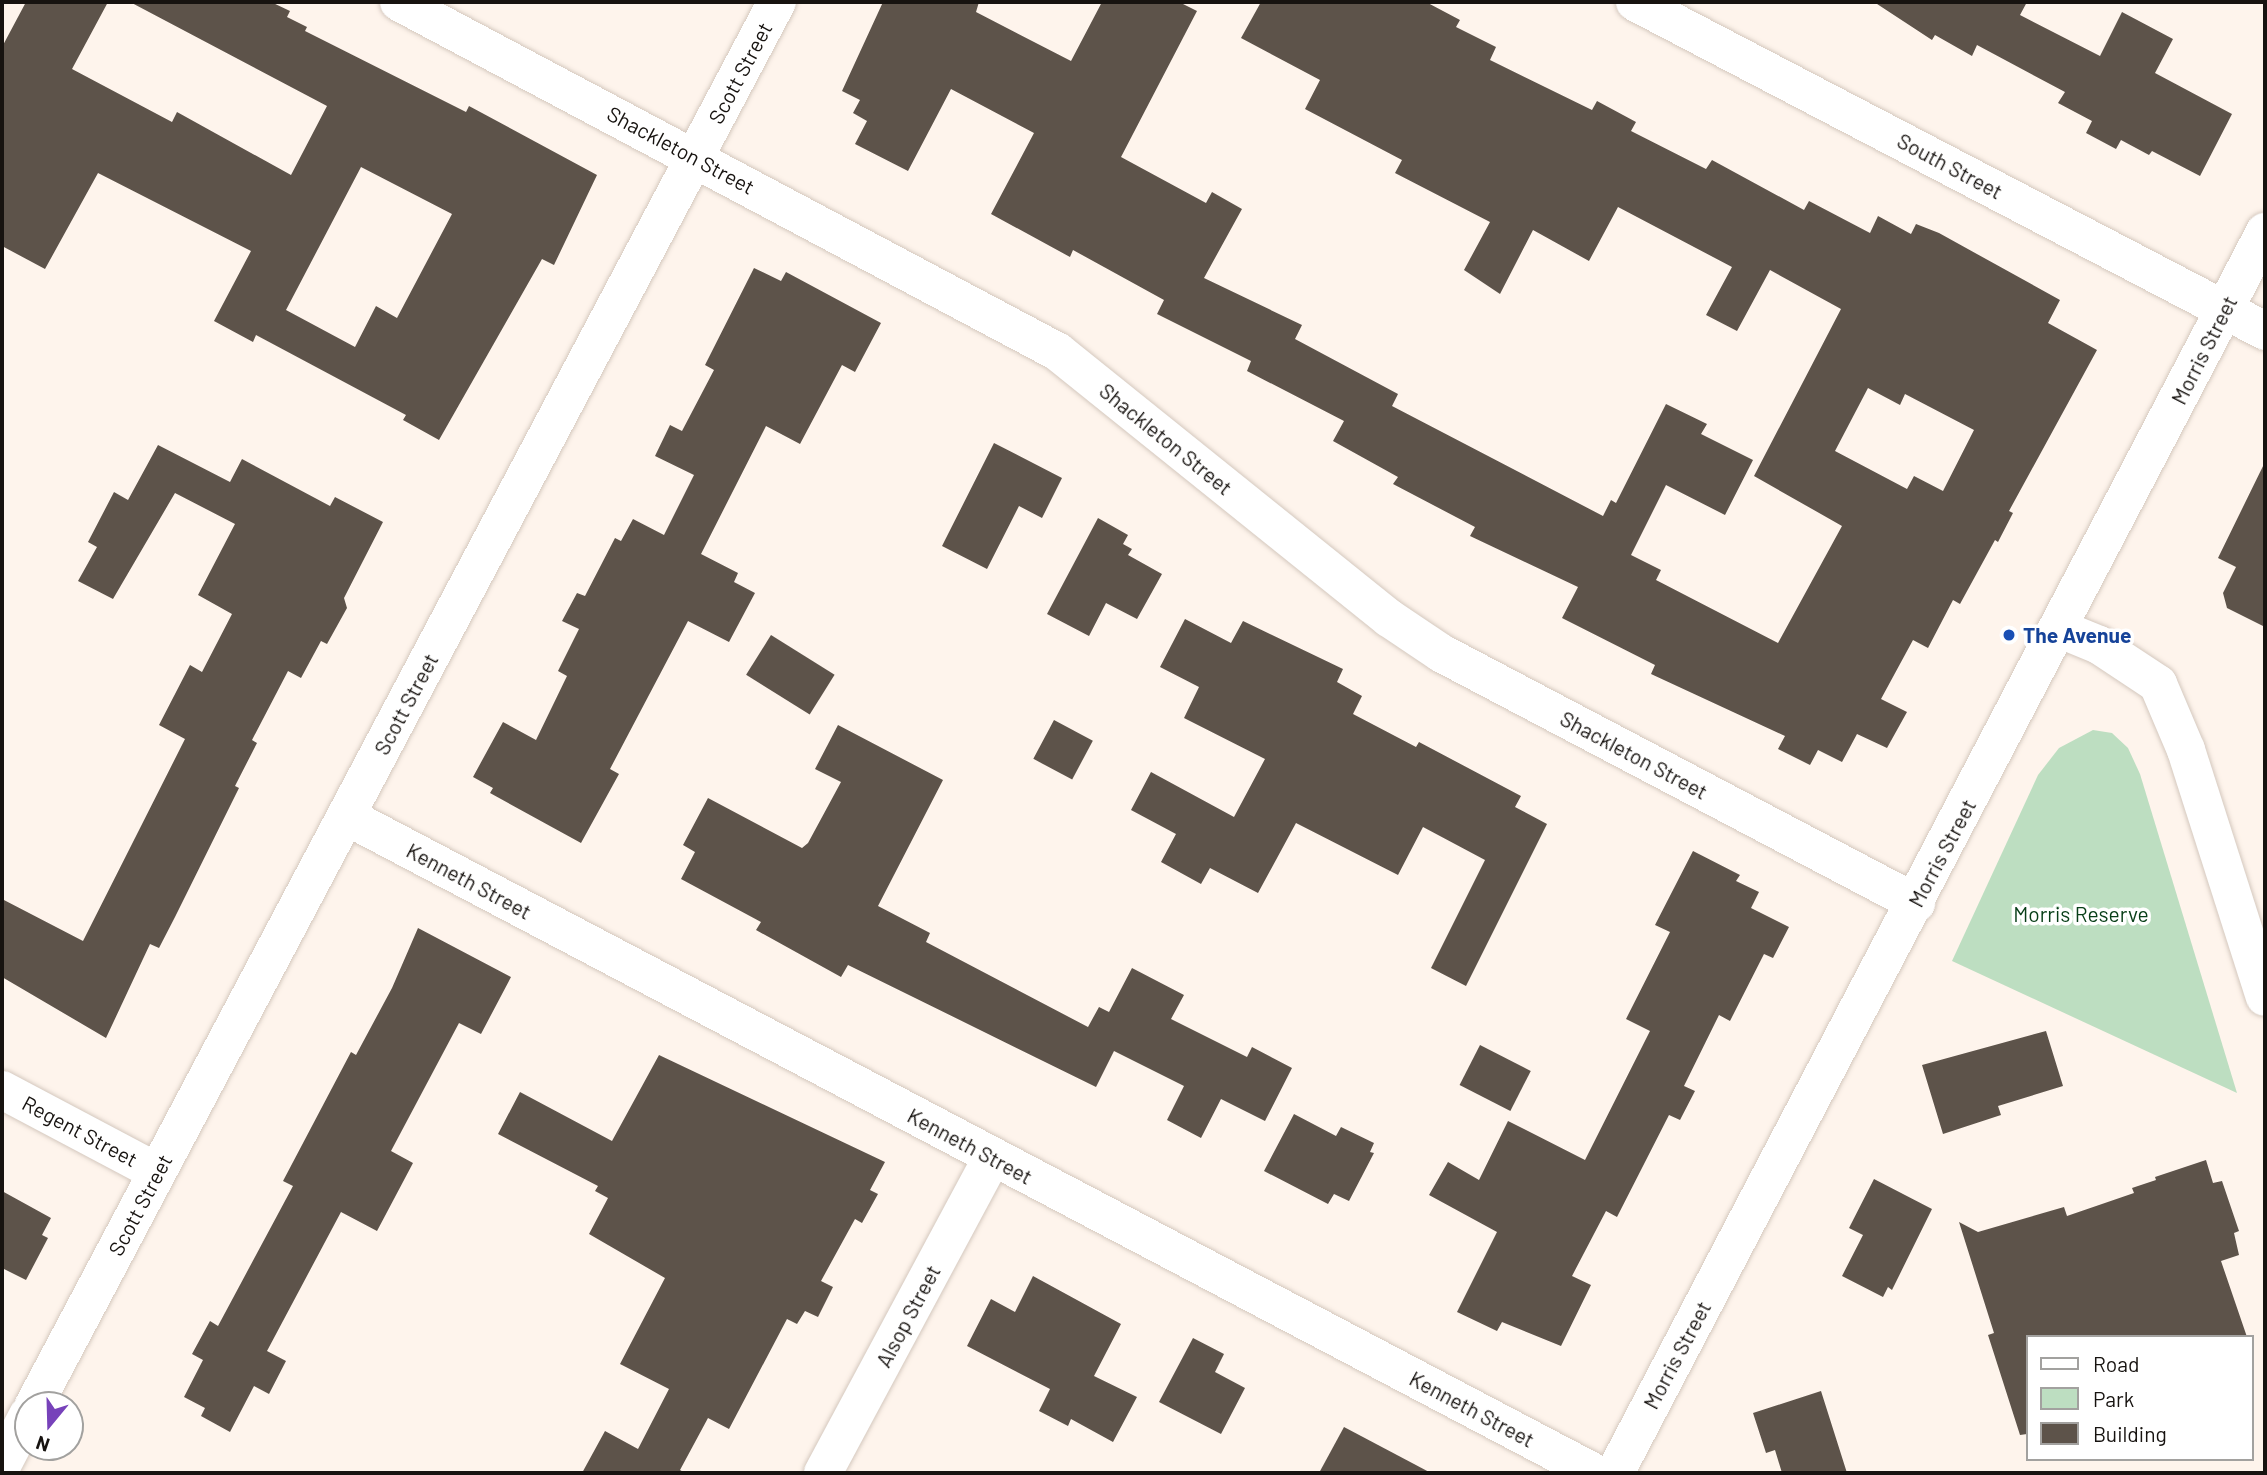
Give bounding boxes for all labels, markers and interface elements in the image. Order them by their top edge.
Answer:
street label: Scott Street [703,18,777,128]
street label: Shackleton Street [603,101,759,199]
street label: South Street [1893,128,2007,204]
street label: Morris Street [2166,291,2242,409]
street label: Shackleton Street [1095,378,1237,500]
place label: The Avenue [2023,622,2131,648]
marker: The Avenue [2001,627,2017,643]
street label: Scott Street [369,649,443,759]
street label: Shackleton Street [1556,706,1712,804]
street label: Morris Street [1903,795,1981,911]
street label: Kenneth Street [402,838,536,924]
park label: Morris Reserve [2013,901,2149,927]
street label: Regent Street [18,1090,142,1172]
street label: Kenneth Street [903,1103,1037,1189]
street label: Scott Street [103,1150,177,1260]
street label: Alsop Street [871,1261,945,1371]
street label: Morris Street [1638,1297,1716,1413]
legend [2025,1335,2253,1461]
text: Road [2093,1351,2139,1376]
street label: Kenneth Street [1405,1366,1539,1452]
text: Park [2093,1386,2134,1411]
north arrow [14,1391,84,1461]
text: Building [2093,1421,2167,1446]
text: N [33,1432,52,1457]

